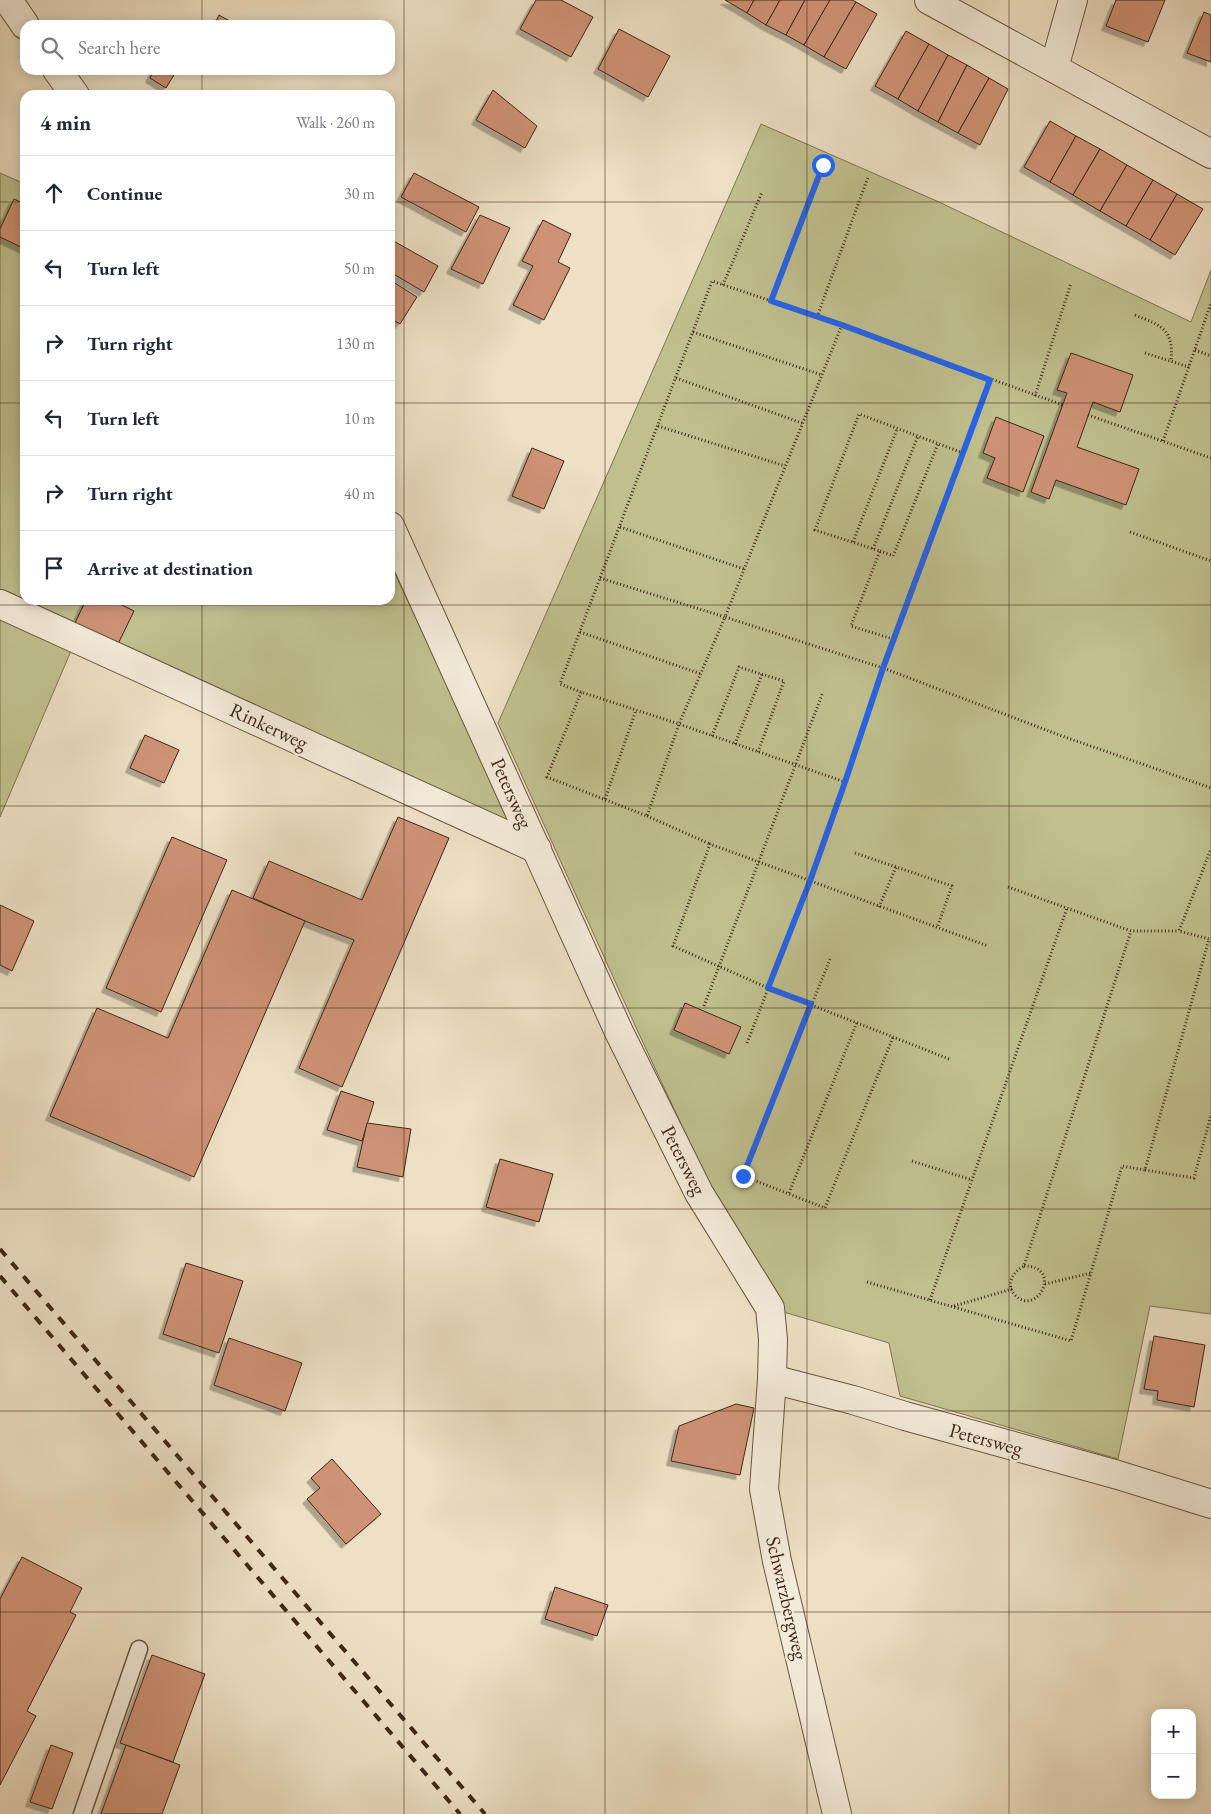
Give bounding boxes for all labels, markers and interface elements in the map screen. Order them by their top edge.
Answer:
search box [20,20,395,75]
icon: search [38,34,66,62]
text: Search here [78,35,160,60]
text: 4 min [40,109,91,136]
text: Walk · 260 m [296,112,375,133]
route start [812,154,835,177]
icon: ahead [40,179,68,207]
text: Continue [87,181,162,206]
text: 30 m [344,183,375,204]
icon: left [40,254,68,282]
text: Turn left [87,256,159,281]
text: 50 m [344,258,375,279]
icon: right [40,329,68,357]
text: Turn right [87,331,173,356]
text: 130 m [336,333,375,354]
icon: left [40,404,68,432]
text: Turn left [87,406,159,431]
text: 10 m [344,408,375,429]
icon: right [40,479,68,507]
text: Turn right [87,481,173,506]
text: 40 m [344,483,375,504]
icon: arrive [40,554,68,582]
text: Arrive at destination [87,556,253,581]
street label: Rinkerweg [226,697,313,756]
street label: Petersweg [485,754,539,833]
street label: Petersweg [655,1121,713,1199]
route end [732,1165,755,1188]
street label: Petersweg [947,1417,1026,1461]
street label: Schwarzbergweg [760,1534,814,1663]
map controls [1151,1709,1196,1799]
button: + [1151,1709,1196,1754]
button: − [1151,1754,1196,1799]

